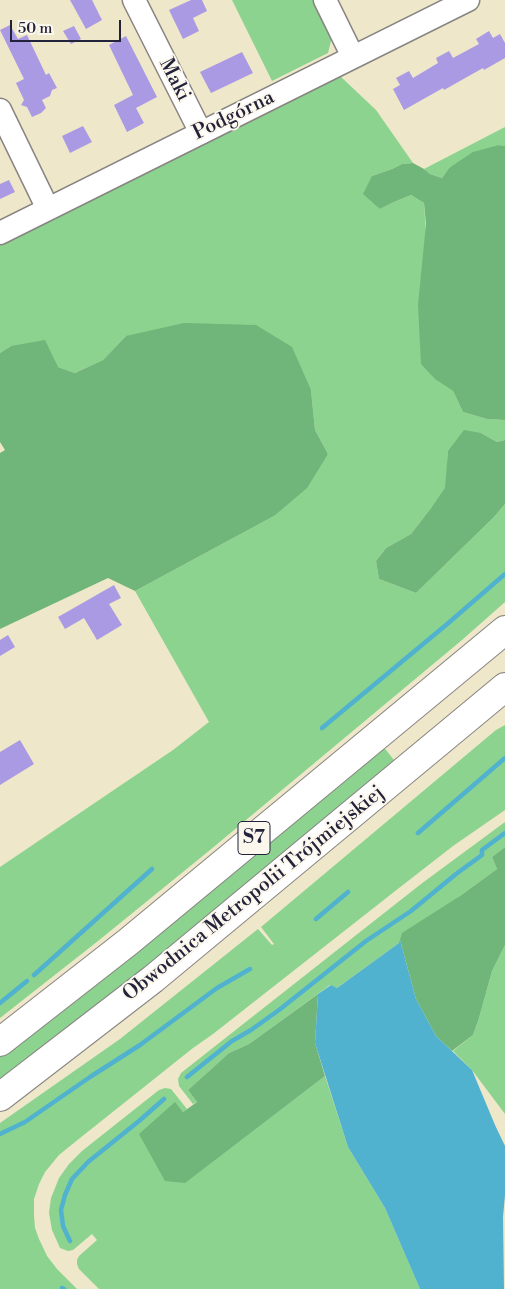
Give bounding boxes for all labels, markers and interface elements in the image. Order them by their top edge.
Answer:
scale bar [12,10,124,42]
text: 50 m [18,19,52,38]
street label: Maki [153,55,195,105]
street label: Podgórna [189,86,279,146]
street label: Obwodnica Metropolii Trójmiejskiej [119,781,389,1007]
road number: S7 [238,821,270,854]

